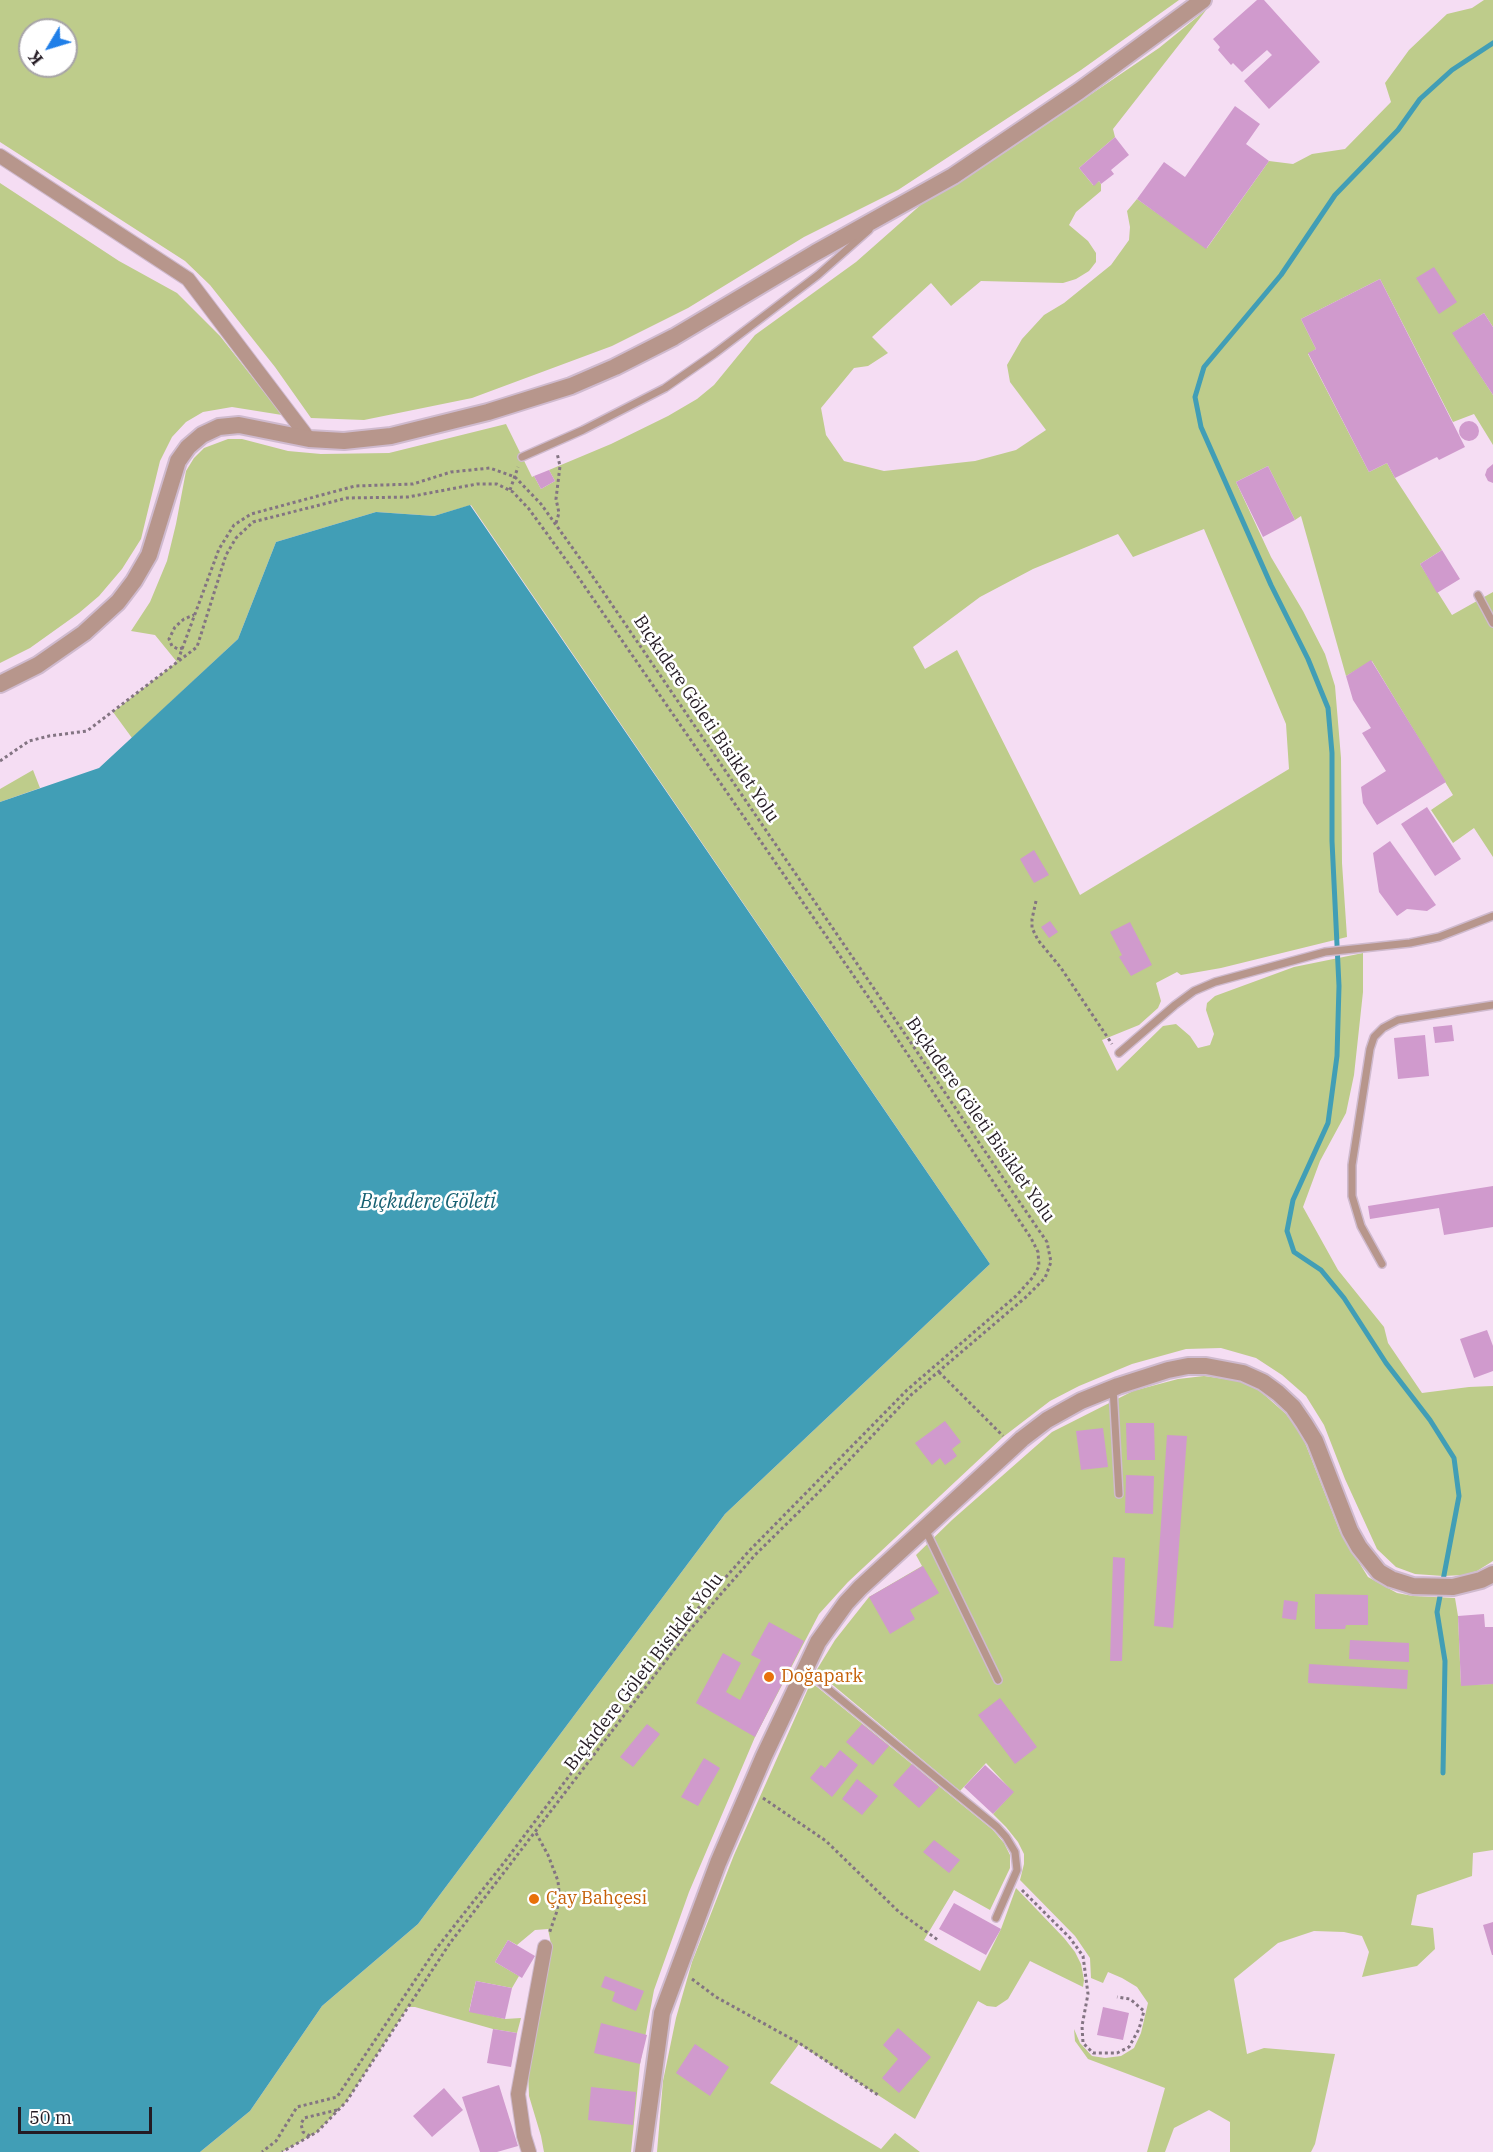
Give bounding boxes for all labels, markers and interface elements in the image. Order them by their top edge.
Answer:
north arrow [18,18,78,78]
text: K [24,47,47,69]
street label: Bıçkıdere Göleti Bisiklet Yolu [629,611,783,827]
street label: Bıçkıdere Göleti Bisiklet Yolu [901,1013,1059,1227]
water label: Bıçkıdere Göleti [360,1190,496,1214]
street label: Bıçkıdere Göleti Bisiklet Yolu [560,1569,728,1775]
place label: Doğapark [781,1666,863,1688]
marker: Doğapark [762,1670,776,1684]
place label: Çay Bahçesi [546,1888,647,1910]
marker: Çay Bahçesi [527,1892,541,1906]
scale bar [21,2095,154,2133]
text: 50 m [29,2106,72,2129]

